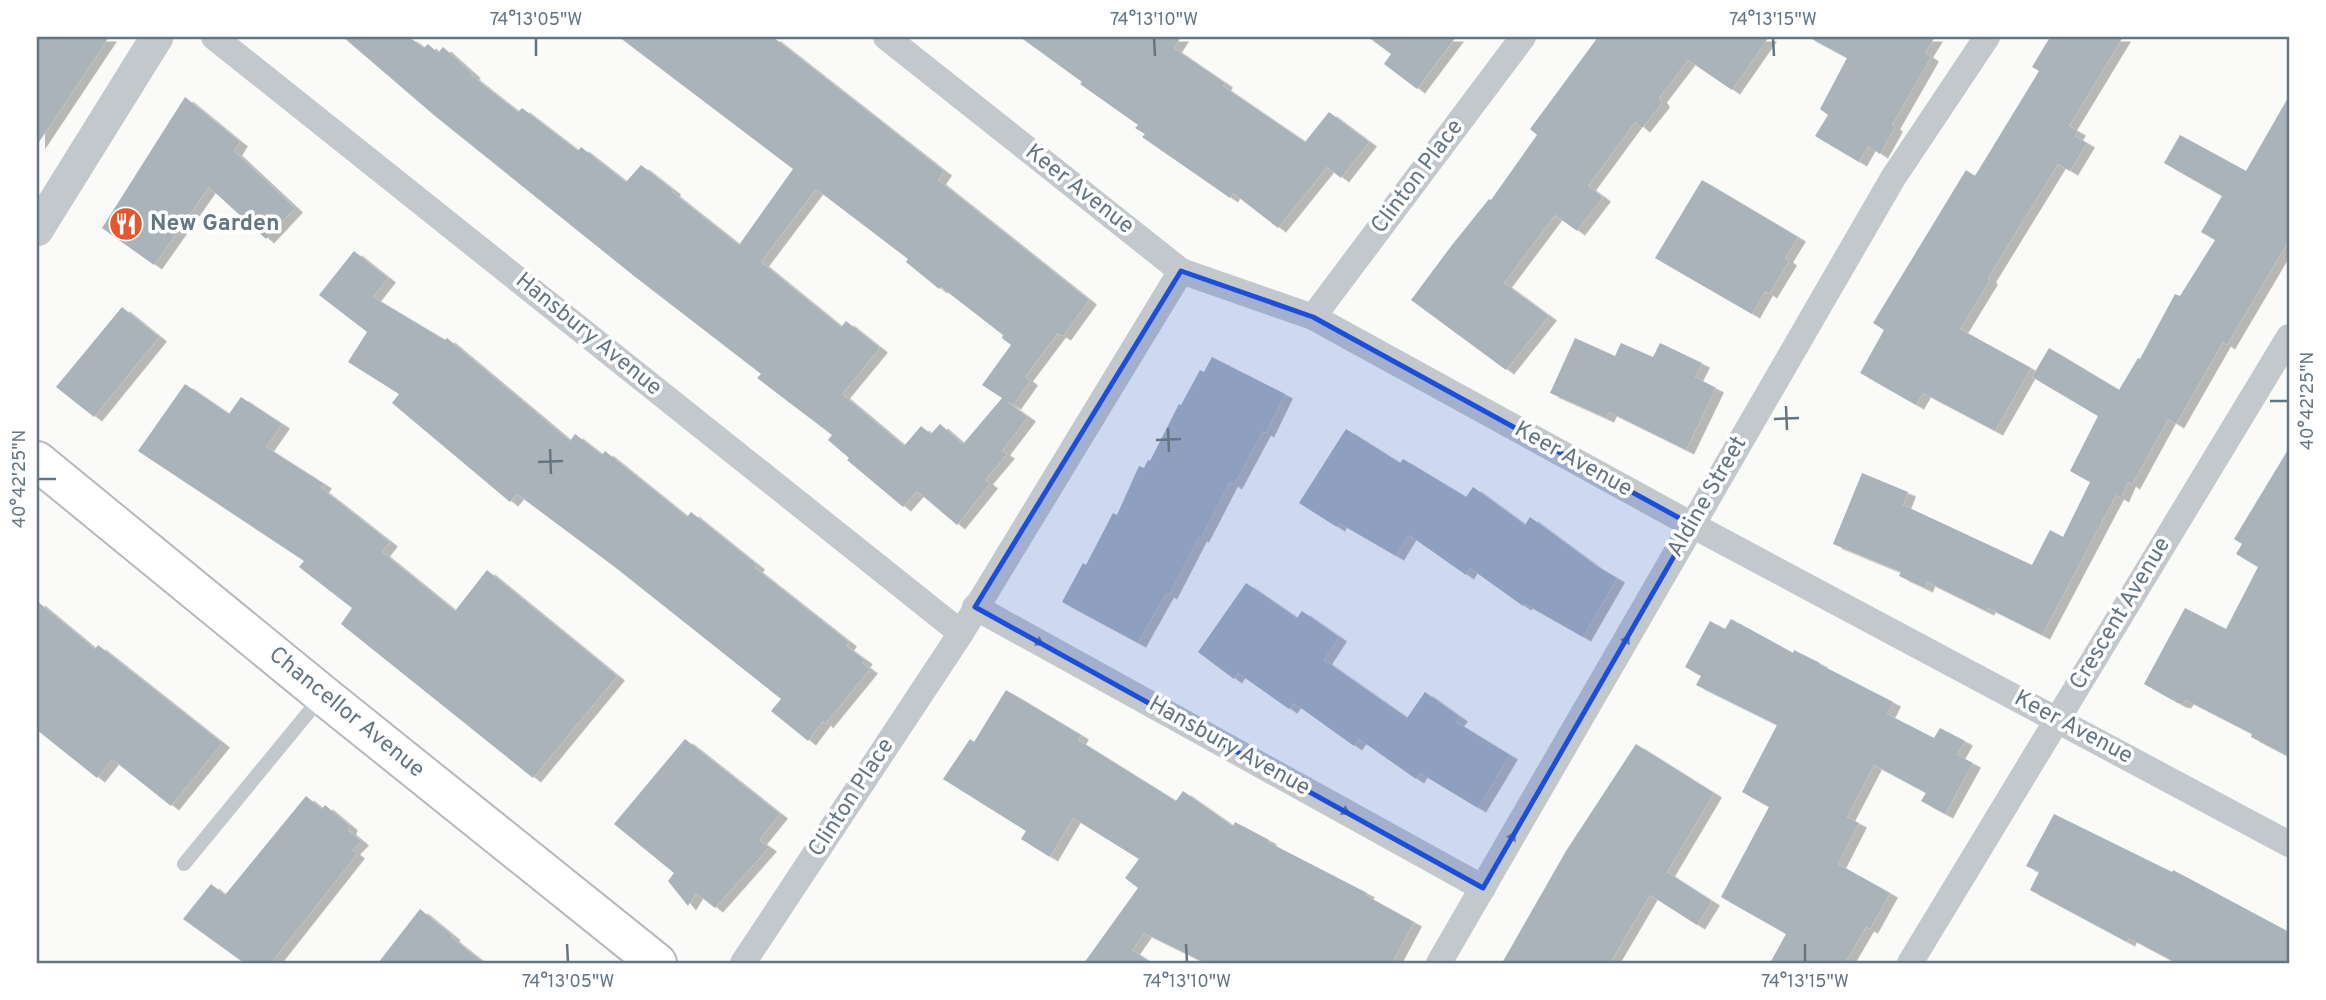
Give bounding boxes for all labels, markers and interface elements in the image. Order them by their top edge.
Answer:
text: 74°13'05"W [490,9,582,32]
text: 74°13'10"W [1110,9,1198,32]
text: 74°13'15"W [1729,9,1817,32]
street label: Clinton Place [1366,114,1470,240]
street label: Keer Avenue [1019,138,1139,242]
restaurant icon: New Garden [107,205,145,243]
place label: New Garden [150,210,280,239]
street label: Hansbury Avenue [509,267,667,403]
text: 40°42'25"N [2297,352,2320,450]
street label: Keer Avenue [1509,416,1637,504]
text: 40°42'25"N [9,430,32,528]
street label: Aldine Street [1662,431,1754,563]
street label: Crescent Avenue [2064,532,2178,696]
one-way arrow [1025,634,1045,646]
one-way arrow [1618,634,1630,653]
street label: Chancellor Avenue [262,641,430,785]
street label: Keer Avenue [2009,685,2137,771]
street label: Hansbury Avenue [1143,691,1315,803]
street label: Clinton Place [803,733,901,863]
one-way arrow [1332,803,1351,815]
one-way arrow [1504,831,1516,850]
text: 74°13'05"W [522,971,614,994]
text: 74°13'10"W [1143,971,1231,994]
text: 74°13'15"W [1761,971,1849,994]

